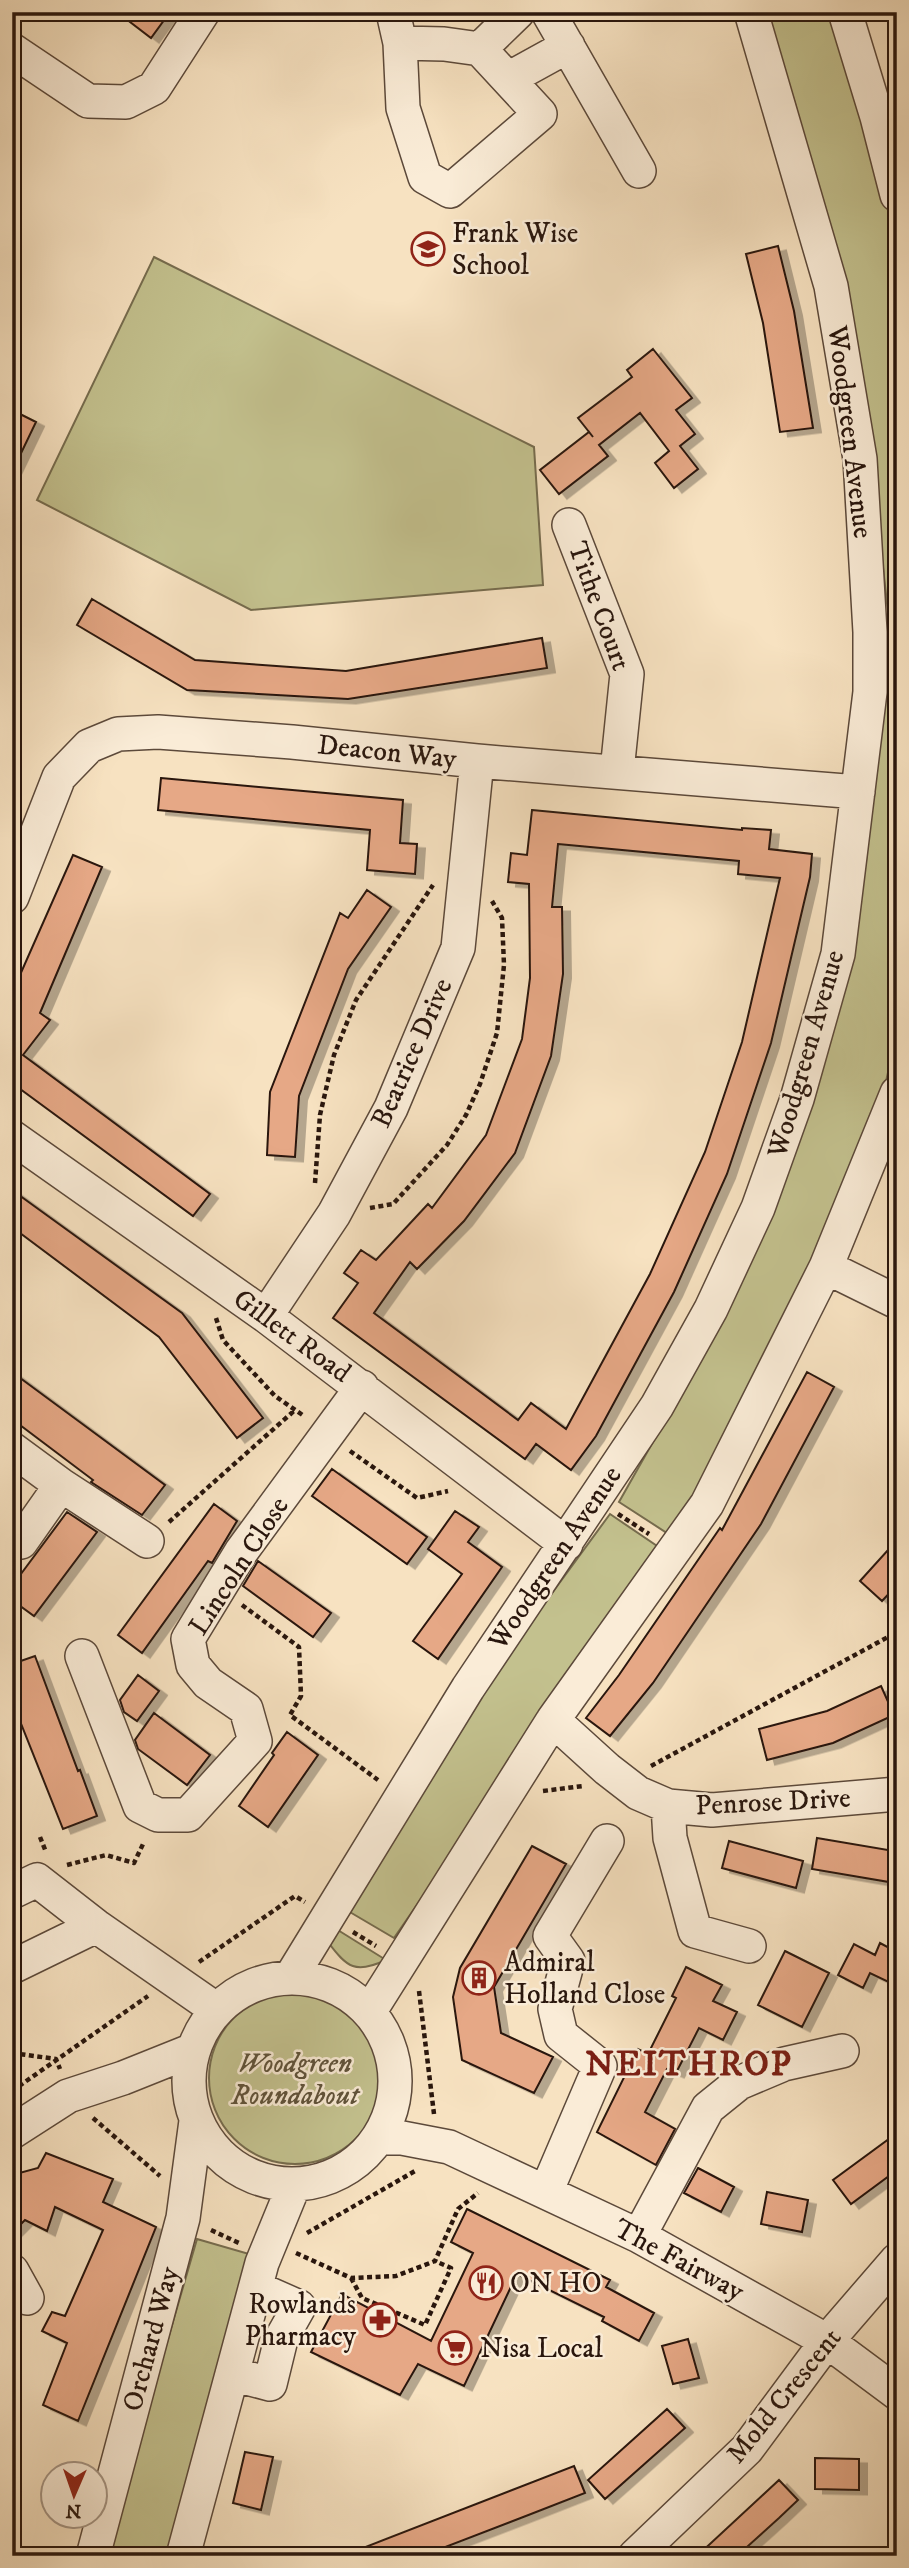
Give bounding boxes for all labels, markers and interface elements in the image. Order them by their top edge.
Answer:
place label: Frank Wise School [452,216,578,283]
school or university icon: Frank Wise School [409,230,447,268]
street label: Woodgreen Avenue [819,323,880,540]
street label: Tithe Court [560,537,638,675]
street label: Deacon Way [316,727,459,777]
street label: Woodgreen Avenue [759,946,852,1163]
street label: Beatrice Drive [364,973,460,1133]
street label: Gillett Road [226,1282,358,1390]
street label: Woodgreen Avenue [480,1459,629,1657]
street label: Lincoln Close [181,1490,297,1642]
street label: Penrose Drive [694,1780,852,1824]
place label: Admiral Holland Close [504,1945,665,2012]
building icon: Admiral Holland Close [460,1959,498,1997]
district label: NEITHROP [585,2043,793,2087]
park label: Woodgreen Roundabout [230,2046,361,2113]
street label: The Fairway [608,2211,751,2309]
street label: Orchard Way [115,2262,187,2415]
restaurant icon: ON HO [467,2264,505,2302]
place label: ON HO [510,2266,602,2301]
place label: Rowlands Pharmacy [244,2287,357,2354]
pharmacy icon: Rowlands Pharmacy [361,2301,399,2339]
street label: Mold Crescent [719,2321,849,2471]
supermarket icon: Nisa Local [436,2329,474,2367]
place label: Nisa Local [480,2331,603,2366]
north arrow [38,2460,108,2530]
text: N [65,2499,82,2522]

